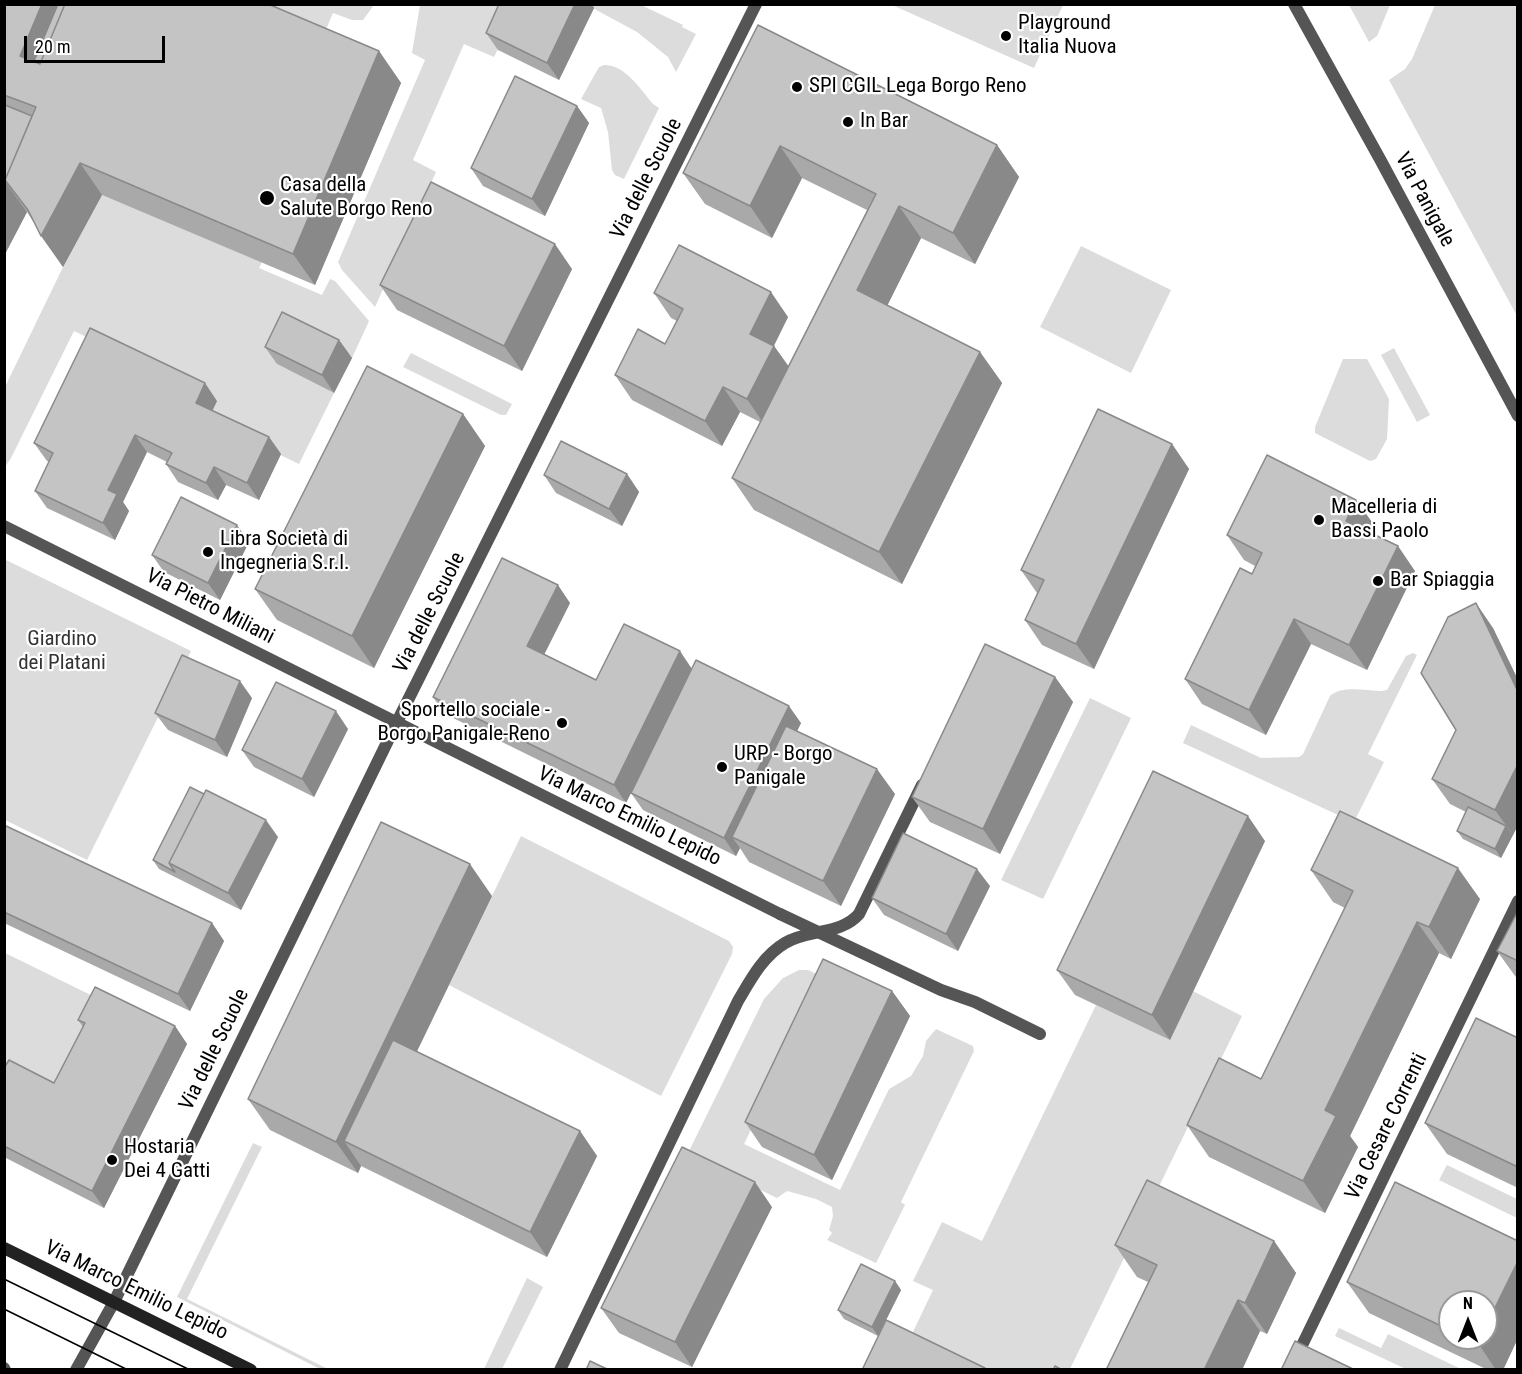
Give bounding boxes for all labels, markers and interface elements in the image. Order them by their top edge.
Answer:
place label: Playground Italia Nuova [1018,11,1116,61]
scale bar [27,24,168,62]
marker: Playground Italia Nuova [999,29,1013,43]
text: 20 m [35,36,70,57]
place label: SPI CGIL Lega Borgo Reno [809,74,1027,100]
marker: SPI CGIL Lega Borgo Reno [790,80,804,94]
place label: In Bar [860,109,908,135]
street label: Via delle Scuole [606,114,688,244]
marker: In Bar [841,115,855,129]
street label: Via Panigale [1389,149,1459,251]
place label: Casa della Salute Borgo Reno [280,173,432,223]
marker: Casa della Salute Borgo Reno [258,189,276,207]
place label: Macelleria di Bassi Paolo [1331,495,1437,545]
marker: Macelleria di Bassi Paolo [1312,513,1326,527]
place label: Libra Società di Ingegneria S.r.l. [220,527,350,577]
marker: Libra Società di Ingegneria S.r.l. [201,545,215,559]
street label: Via delle Scuole [389,548,471,678]
street label: Via Pietro Miliani [142,564,278,650]
place label: Bar Spiaggia [1390,568,1494,594]
marker: Bar Spiaggia [1371,574,1385,588]
park label: Giardino dei Platani [18,627,106,677]
place label: Sportello sociale - Borgo Panigale-Reno [378,698,550,748]
marker: Sportello sociale - Borgo Panigale-Reno [555,716,569,730]
place label: URP - Borgo Panigale [734,742,833,792]
marker: URP - Borgo Panigale [715,760,729,774]
street label: Via Marco Emilio Lepido [533,762,725,872]
street label: Via delle Scuole [175,985,255,1115]
street label: Via Cesare Correnti [1341,1050,1433,1204]
place label: Hostaria Dei 4 Gatti [124,1135,210,1185]
marker: Hostaria Dei 4 Gatti [105,1153,119,1167]
street label: Via Marco Emilio Lepido [40,1236,232,1346]
north arrow [1438,1290,1498,1350]
text: N [1463,1294,1473,1313]

